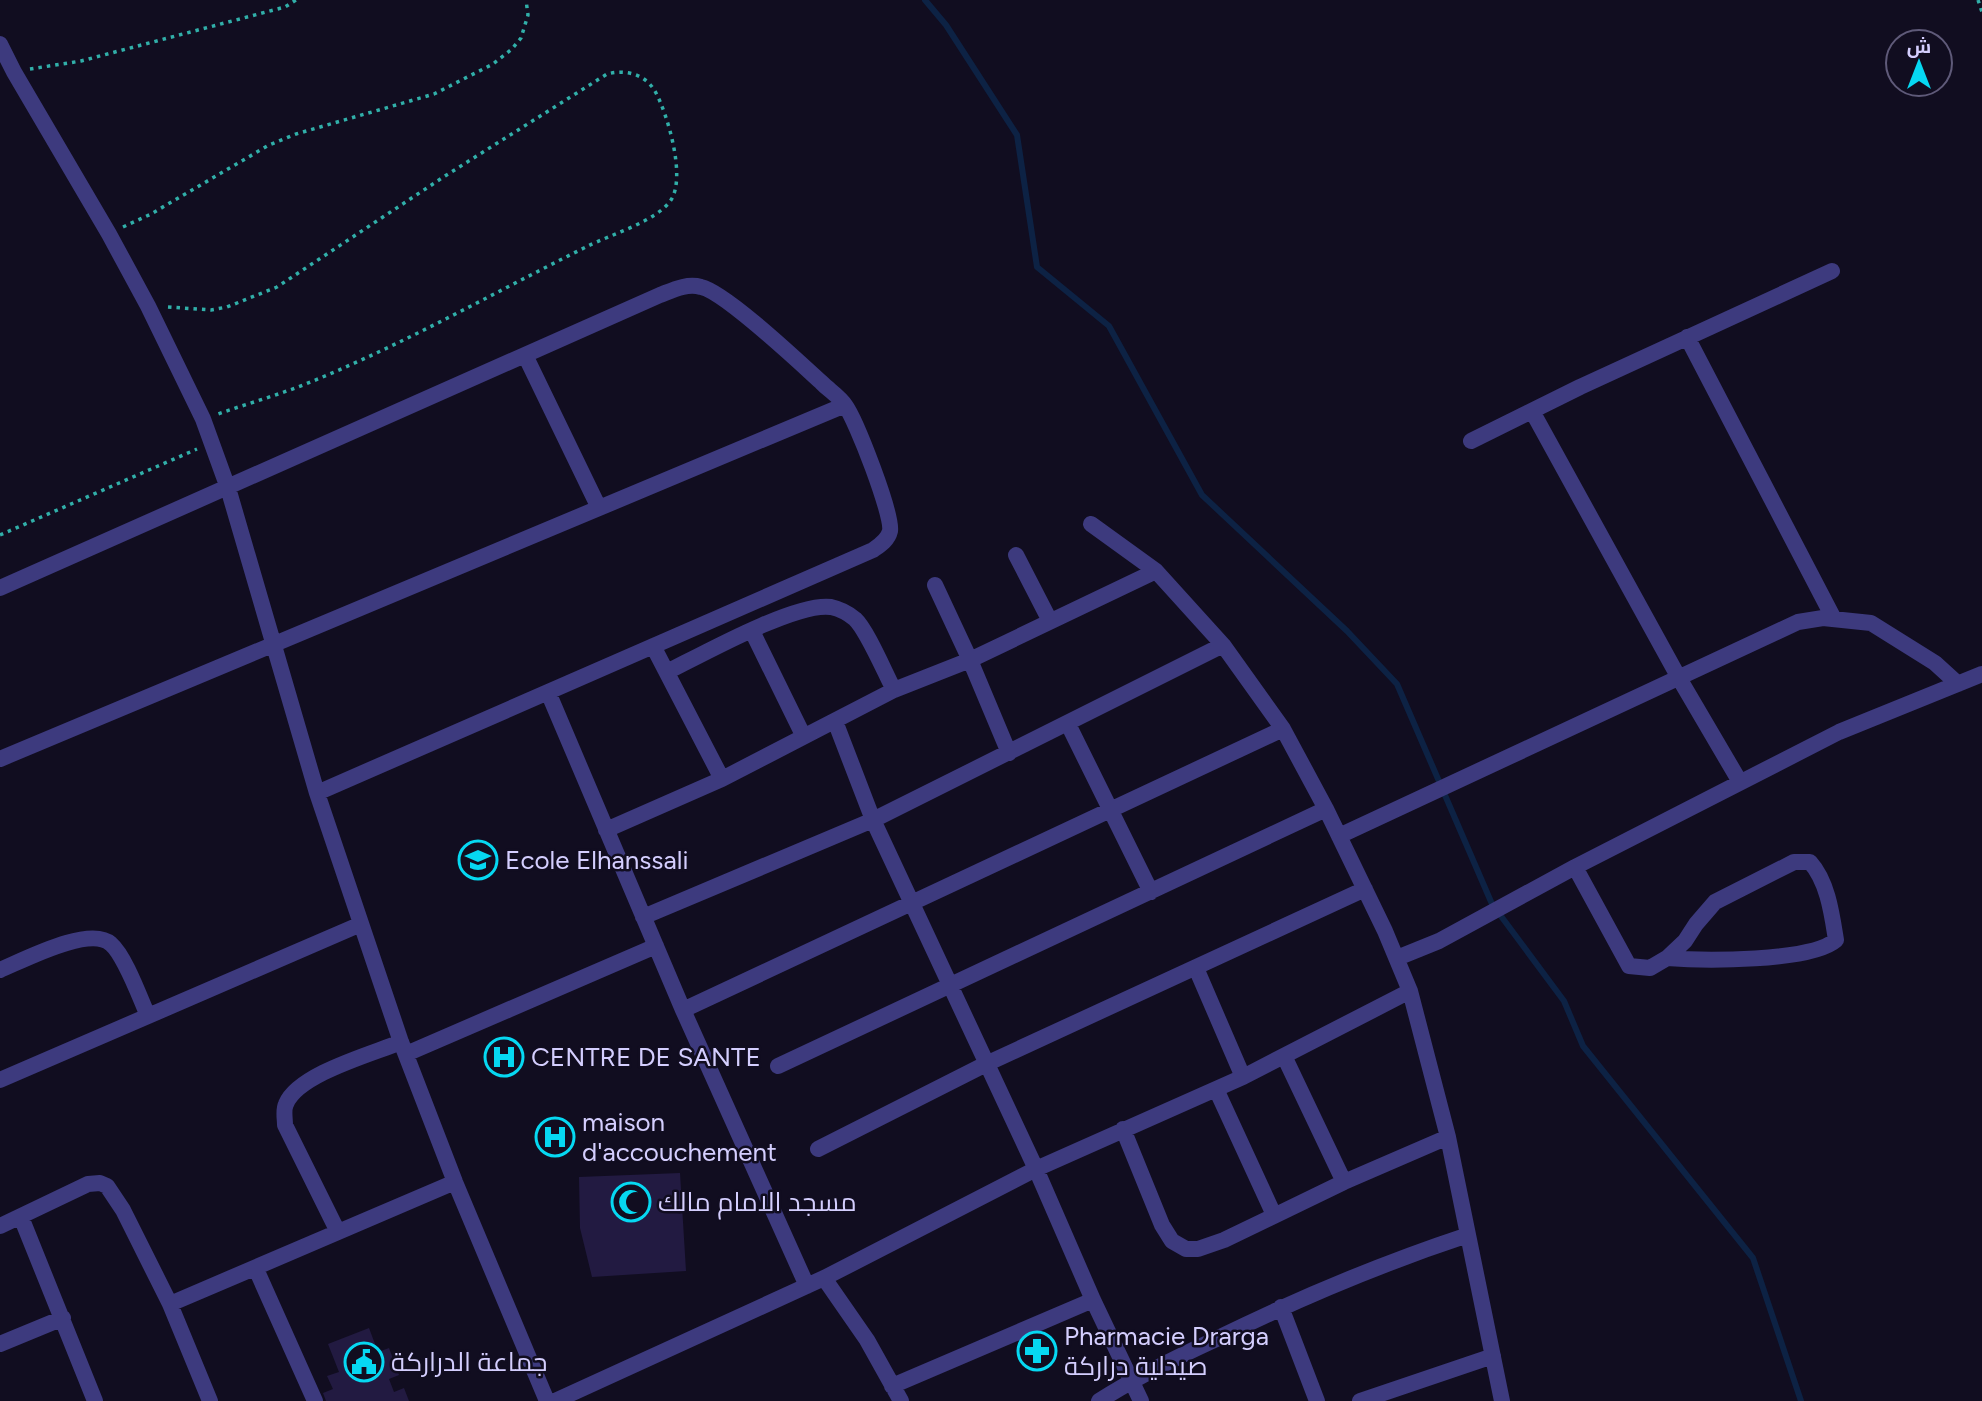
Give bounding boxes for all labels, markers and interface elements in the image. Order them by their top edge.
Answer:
north arrow [1884,28,1954,98]
text: ش [1907,35,1931,58]
school or university icon: Ecole Elhanssali [457,839,499,881]
place label: Ecole Elhanssali [505,844,689,876]
hospital icon: CENTRE DE SANTE [483,1036,525,1078]
place label: CENTRE DE SANTE [531,1041,761,1073]
place label: maison d'accouchement [582,1106,777,1168]
hospital icon: maison d'accouchement [534,1116,576,1158]
mosque icon: مسجد الامام مالك [610,1181,652,1223]
place label: مسجد الامام مالك [658,1186,857,1220]
place label: Pharmacie Drarga صيدلية دراركة [1064,1320,1269,1382]
pharmacy icon: Pharmacie Drarga صيدلية دراركة [1016,1330,1058,1372]
public building icon: جماعة الدراركة [343,1341,385,1383]
place label: جماعة الدراركة [391,1346,548,1378]

